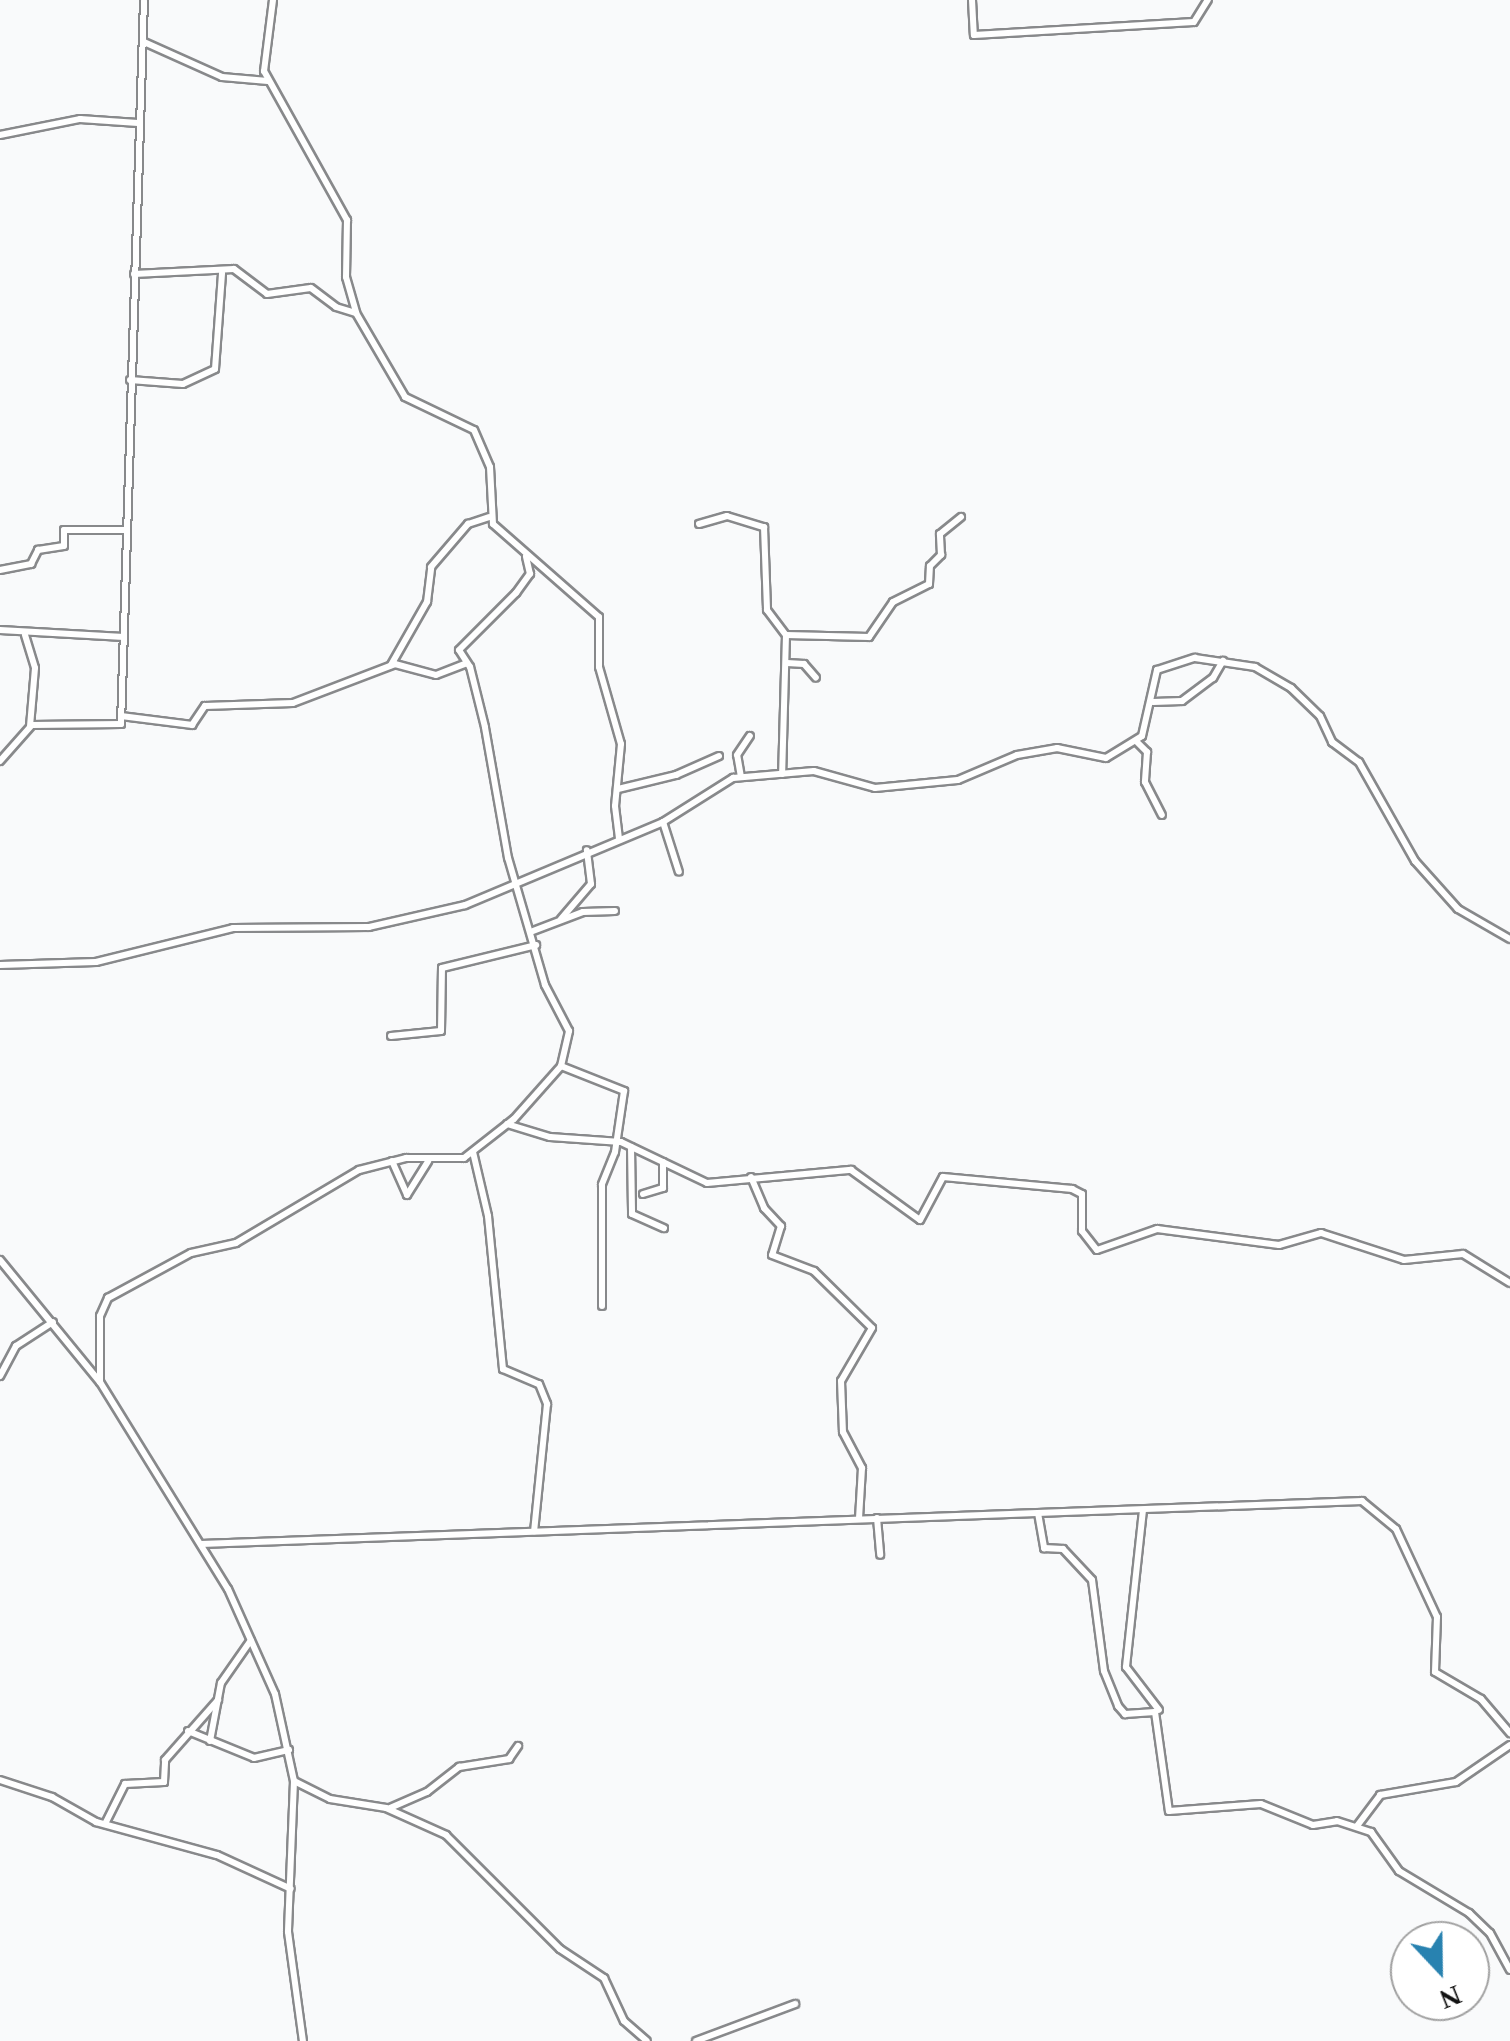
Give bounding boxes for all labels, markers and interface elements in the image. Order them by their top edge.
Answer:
north arrow [1390,1921,1490,2021]
text: N [1435,1979,1466,2016]

